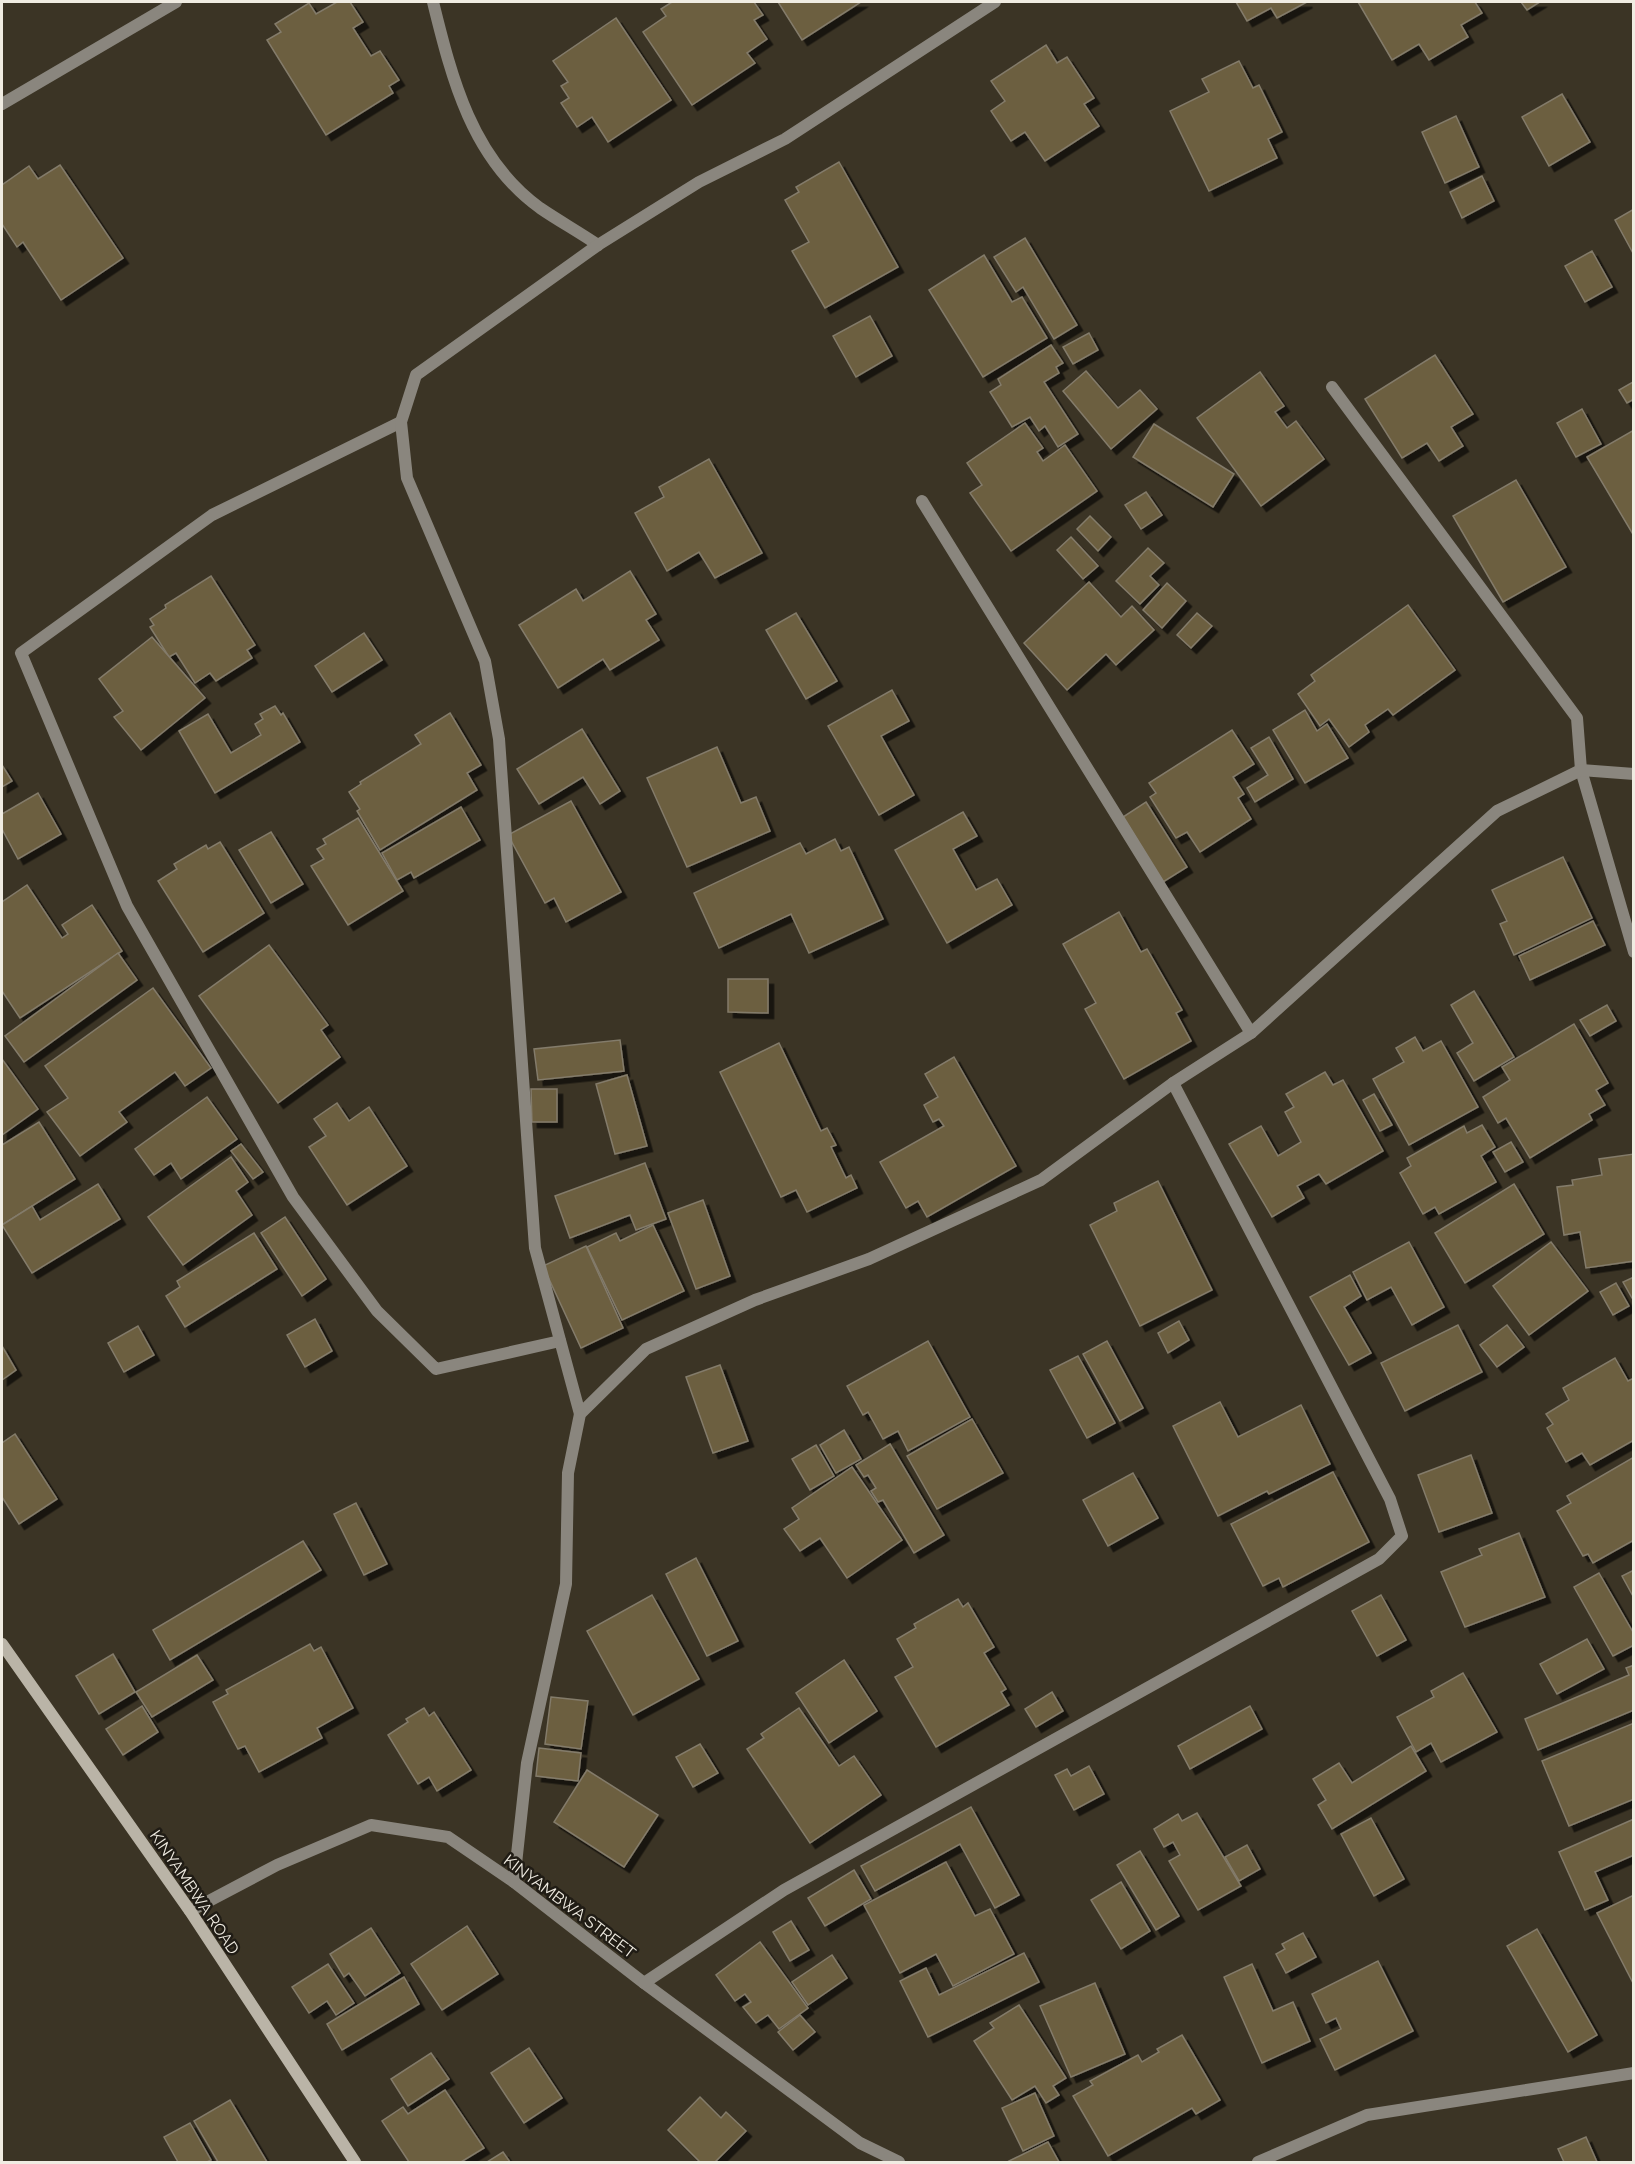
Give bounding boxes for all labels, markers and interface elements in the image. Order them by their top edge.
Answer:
street label: KINYAMBWA ROAD [146,1827,243,1958]
street label: KINYAMBWA STREET [500,1851,640,1962]

